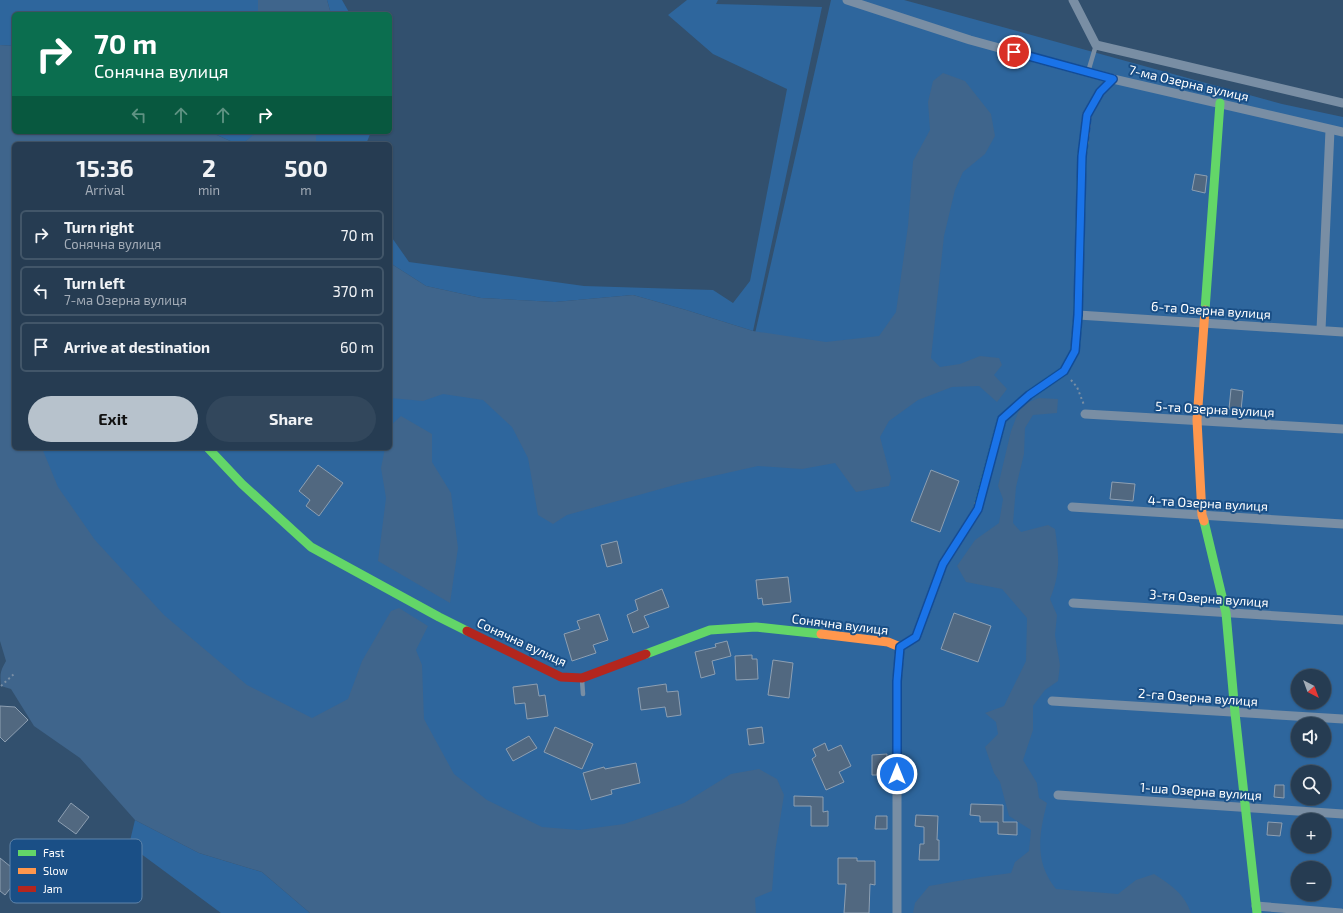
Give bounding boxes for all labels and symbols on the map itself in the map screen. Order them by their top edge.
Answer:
pin [997,35,1031,69]
street label: 7-ма Озерна вулиця [1127,61,1251,105]
street label: 6-та Озерна вулиця [1151,298,1271,322]
street label: 5-та Озерна вулиця [1155,398,1275,420]
street label: 4-та Озерна вулиця [1147,492,1269,514]
street label: 3-тя Озерна вулиця [1149,586,1269,610]
street label: Сонячна вулиця [791,610,889,638]
street label: Сонячна вулиця [475,614,569,670]
north arrow [1291,669,1331,709]
street label: 2-га Озерна вулиця [1138,685,1258,709]
position arrow [876,753,918,795]
street label: 1-ша Озерна вулиця [1139,779,1263,803]
legend [10,839,142,903]
text: Fast [43,846,65,859]
text: Slow [43,864,68,877]
text: Jam [43,882,62,895]

